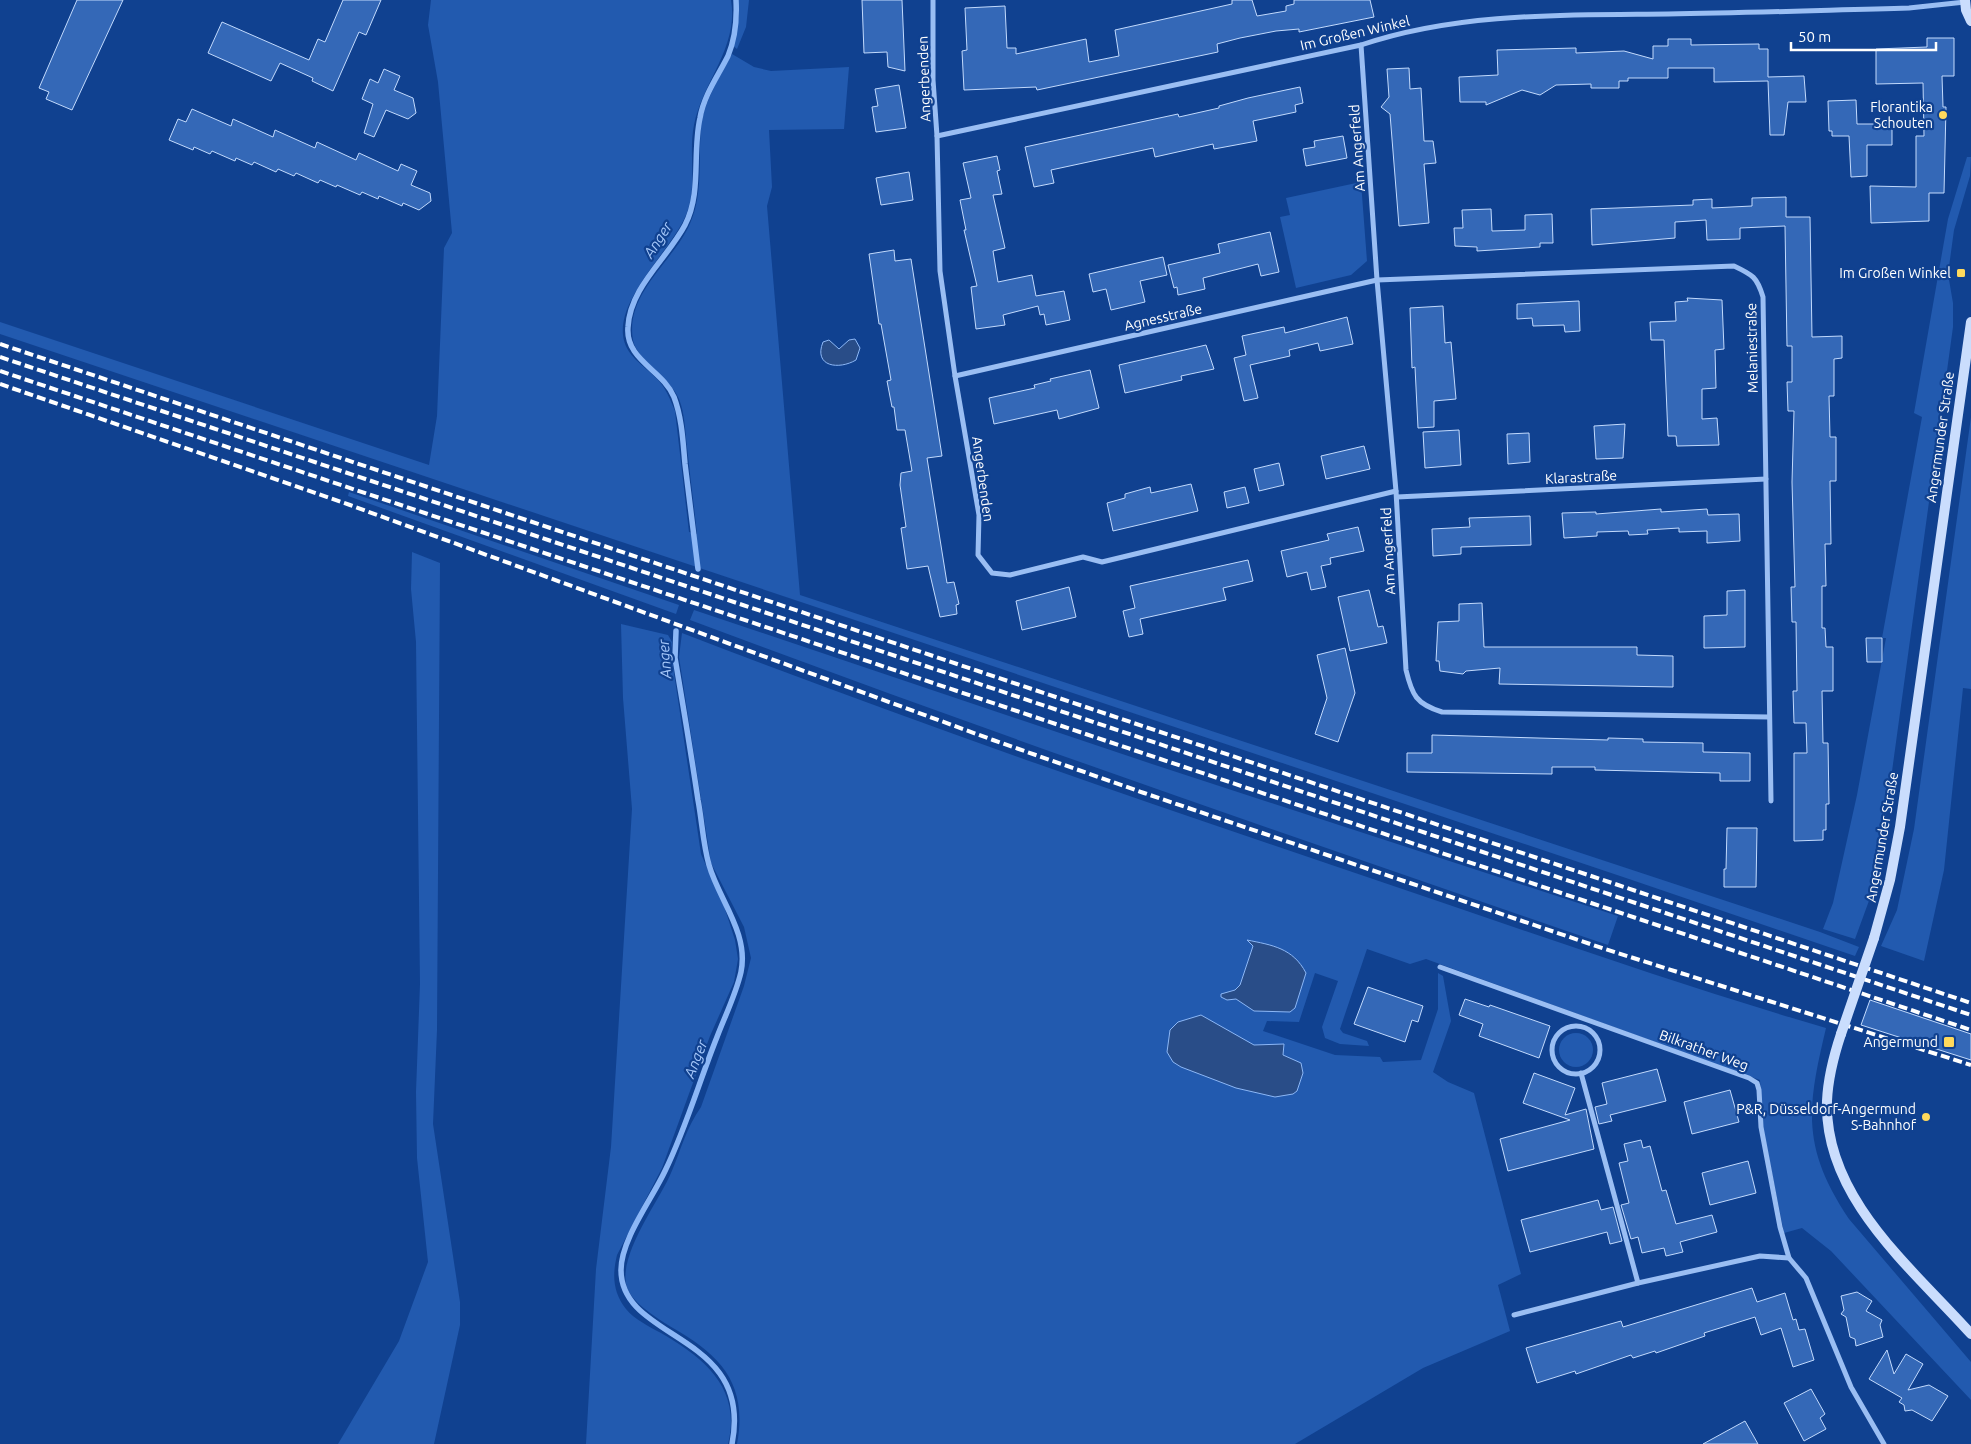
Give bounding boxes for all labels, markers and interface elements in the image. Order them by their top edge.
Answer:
street label: Im Großen Winkel [1299,13,1412,53]
scale bar [1791,20,1936,52]
text: 50 m [1798,28,1831,45]
street label: Angerbenden [915,36,933,122]
place label: Florantika Schouten [1870,99,1933,131]
street label: Am Angerfeld [1346,104,1368,192]
marker: Florantika Schouten [1937,109,1949,121]
water label: Anger [639,218,676,262]
place label: Im Großen Winkel [1839,265,1951,281]
marker: Im Großen Winkel [1955,267,1967,279]
street label: Agnesstraße [1123,300,1203,334]
street label: Melaniestraße [1743,303,1761,393]
street label: Angermunder Straße [1923,370,1957,504]
street label: Angerbenden [969,435,997,523]
street label: Klarastraße [1545,467,1617,487]
street label: Am Angerfeld [1378,507,1398,595]
water label: Anger [655,638,674,680]
street label: Angermunder Straße [1863,771,1901,903]
street label: Bilkrather Weg [1657,1026,1751,1074]
place label: Angermund [1864,1034,1938,1050]
marker: Angermund [1942,1035,1956,1049]
water label: Anger [680,1036,711,1081]
place label: P&R, Düsseldorf-Angermund S-Bahnhof [1736,1101,1917,1133]
marker: P&R, Düsseldorf-Angermund S-Bahnhof [1920,1111,1932,1123]

